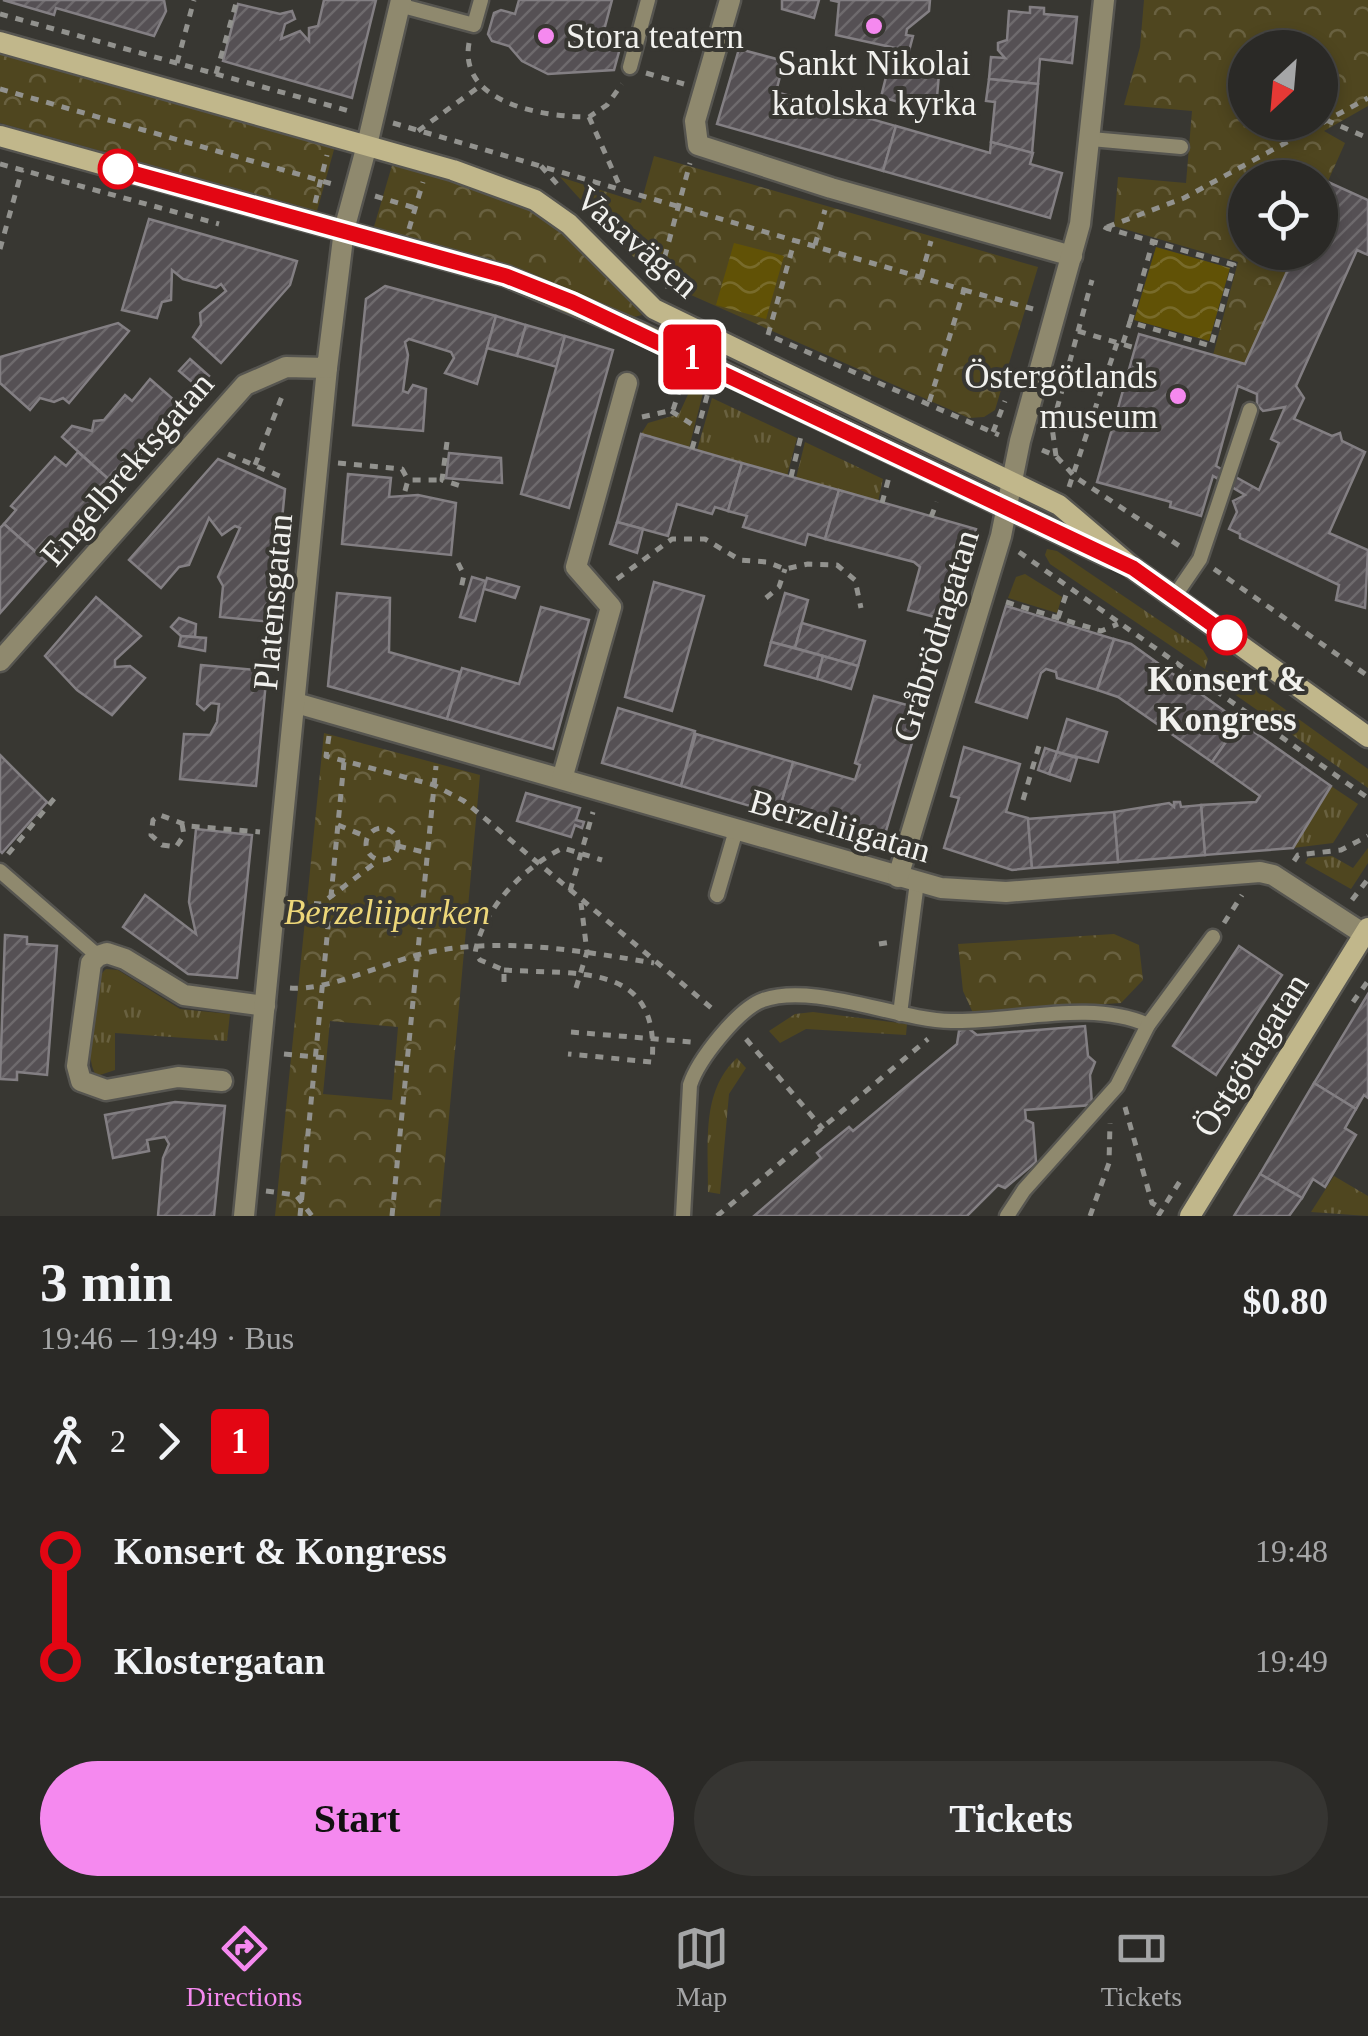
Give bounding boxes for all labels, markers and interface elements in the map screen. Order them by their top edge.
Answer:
marker: Sankt Nikolai katolska kyrka [863,15,885,37]
place label: Stora teatern [566,17,744,56]
marker: Stora teatern [535,25,557,47]
north arrow [1228,30,1338,140]
map controls [1228,30,1338,270]
place label: Sankt Nikolai katolska kyrka [771,44,977,123]
unlabelled marker [99,150,137,188]
button: locate [1228,160,1338,270]
street label: Vasavägen [568,178,706,306]
line badge: 1 [660,324,724,390]
text: 1 [683,338,701,377]
place label: Östergötlands museum [964,357,1158,436]
street label: Engelbrektsgatan [33,365,221,573]
marker: Östergötlands museum [1167,385,1189,407]
street label: Platensgatan [246,512,300,692]
street label: Gråbrödragatan [885,525,987,747]
marker: Konsert & Kongress [1208,616,1246,654]
place label: Konsert & Kongress [1148,660,1306,739]
street label: Berzeliigatan [745,782,935,870]
park label: Berzeliiparken [284,893,490,932]
street label: Östgötagatan [1186,966,1316,1144]
text: 3 min [40,1252,173,1313]
text: $0.80 [1243,1280,1328,1322]
text: 19:46 – 19:49 · Bus [40,1320,294,1356]
icon: walk [40,1414,95,1469]
icon: forward [141,1414,196,1469]
text: 1 [231,1422,249,1461]
text: 2 [110,1423,126,1459]
text: Konsert & Kongress [114,1530,447,1572]
text: 19:48 [1255,1533,1328,1569]
text: Klostergatan [114,1640,325,1682]
text: 19:49 [1255,1643,1328,1679]
button: Start [40,1761,674,1876]
button: Tickets [694,1761,1328,1876]
tab: Directions [186,1921,302,2013]
tab: Map [674,1921,729,2013]
tab: Tickets [1101,1921,1182,2013]

